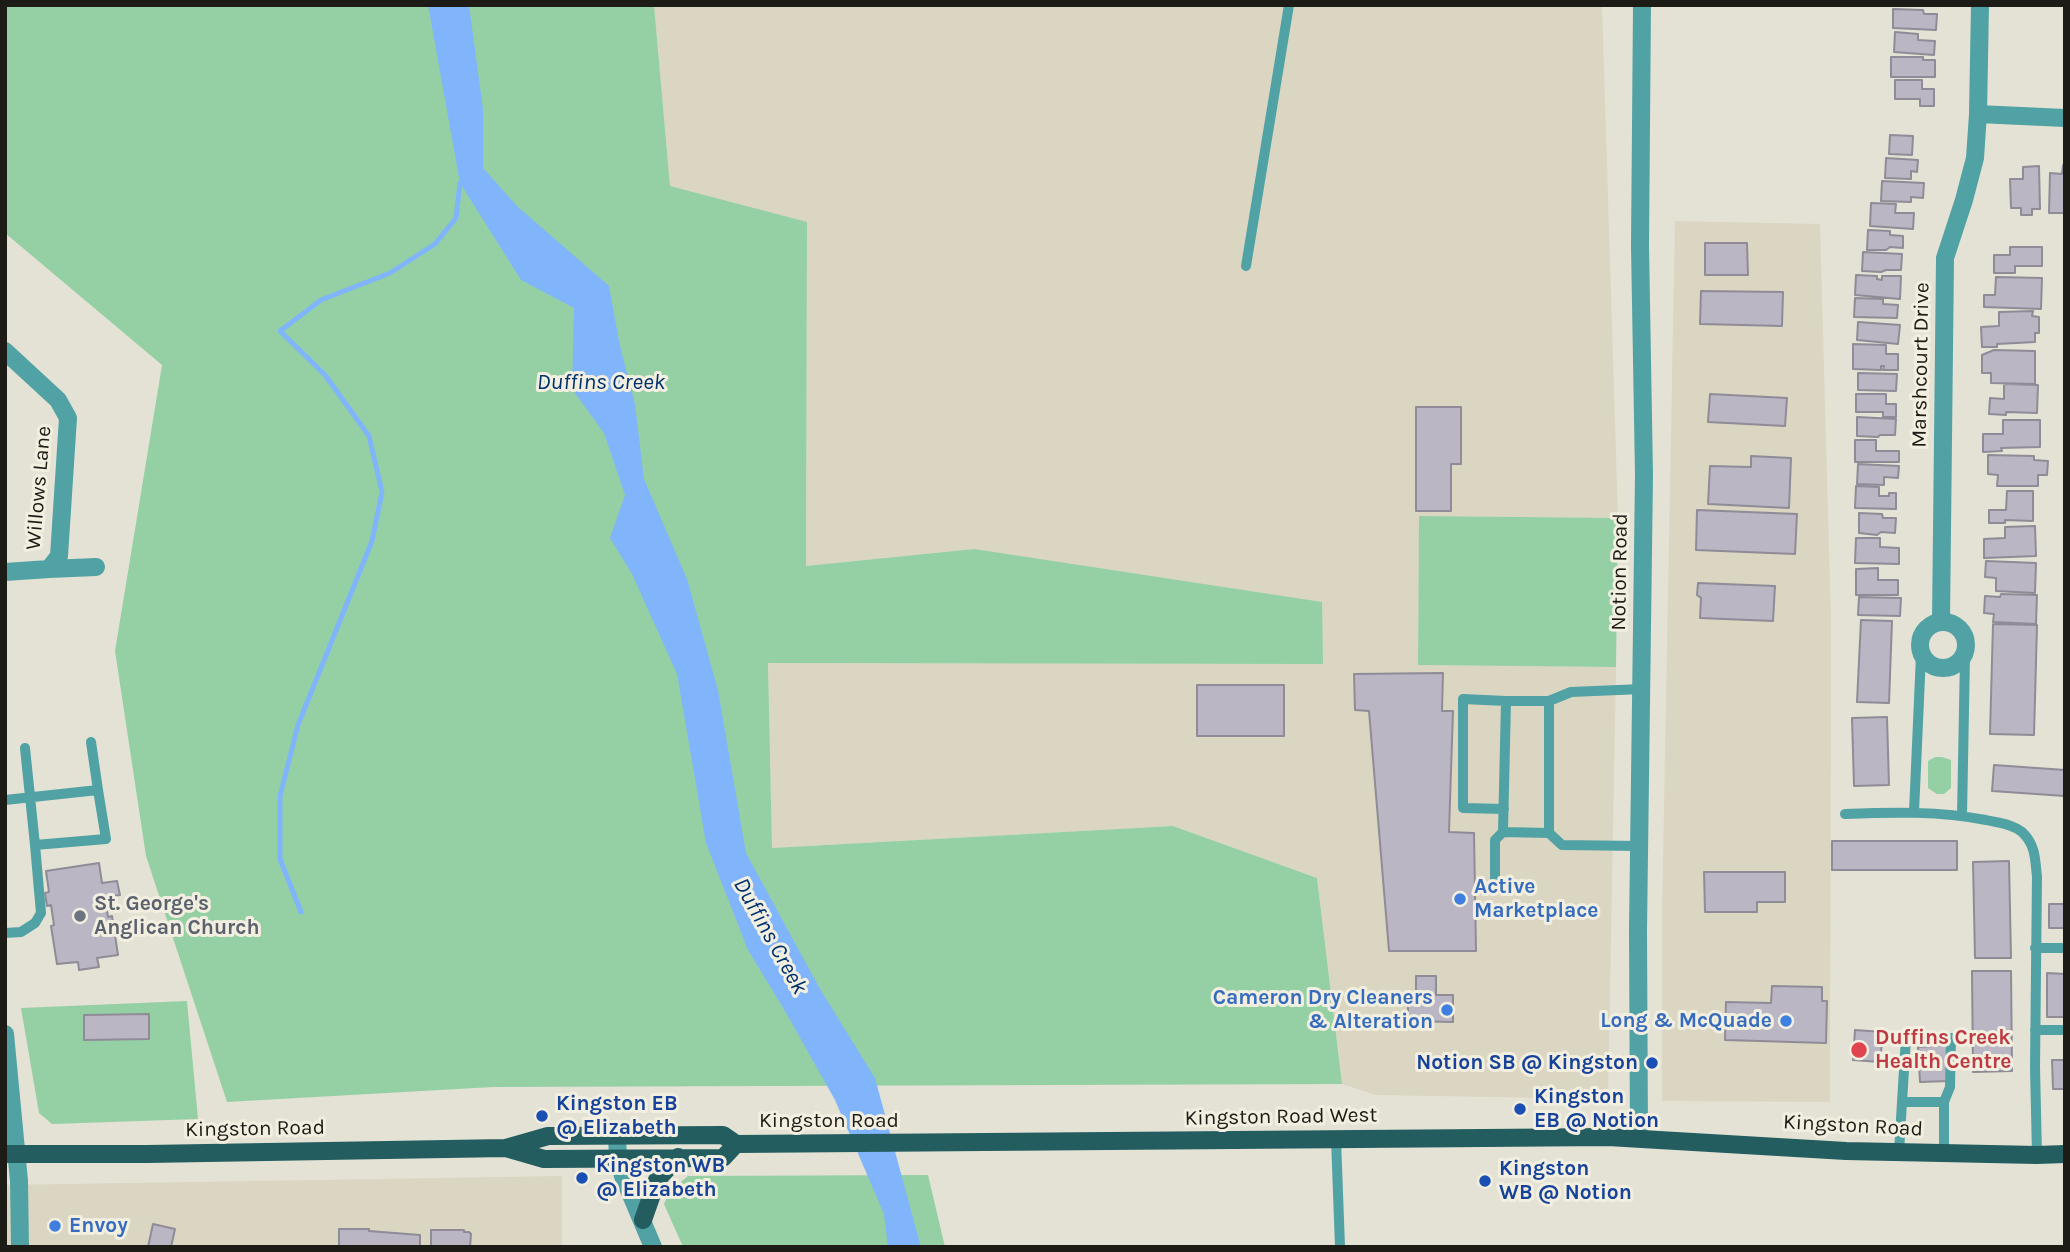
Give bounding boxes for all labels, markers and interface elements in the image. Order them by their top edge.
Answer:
street label: Marshcourt Drive [1907,282,1935,448]
water label: Duffins Creek [537,368,665,396]
street label: Willows Lane [21,425,57,551]
street label: Notion Road [1606,513,1634,631]
water label: Duffins Creek [727,873,813,999]
place label: Active Marketplace [1474,874,1598,924]
place label: St. George's Anglican Church [94,891,260,941]
marker: Active Marketplace [1452,891,1468,907]
marker: St. George's Anglican Church [72,908,88,924]
place label: Cameron Dry Cleaners & Alteration [1213,985,1433,1035]
marker: Cameron Dry Cleaners & Alteration [1439,1002,1455,1018]
place label: Long & McQuade [1600,1008,1772,1034]
marker: Long & McQuade [1778,1013,1794,1029]
place label: Duffins Creek Health Centre [1875,1025,2011,1075]
marker: Duffins Creek Health Centre [1849,1040,1869,1060]
place label: Notion SB @ Kingston [1416,1050,1638,1076]
marker: Notion SB @ Kingston [1644,1055,1660,1071]
place label: Kingston EB @ Notion [1534,1084,1659,1134]
place label: Kingston EB @ Elizabeth [556,1091,677,1141]
marker: Kingston EB @ Notion [1512,1101,1528,1117]
street label: Kingston Road West [1184,1103,1378,1131]
marker: Kingston EB @ Elizabeth [534,1108,550,1124]
street label: Kingston Road [759,1108,899,1134]
street label: Kingston Road [1782,1110,1924,1142]
street label: Kingston Road [185,1115,325,1143]
place label: Kingston WB @ Elizabeth [596,1153,725,1203]
place label: Kingston WB @ Notion [1499,1156,1632,1206]
marker: Kingston WB @ Elizabeth [574,1170,590,1186]
marker: Kingston WB @ Notion [1477,1173,1493,1189]
place label: Envoy [69,1213,128,1239]
marker: Envoy [47,1218,63,1234]

